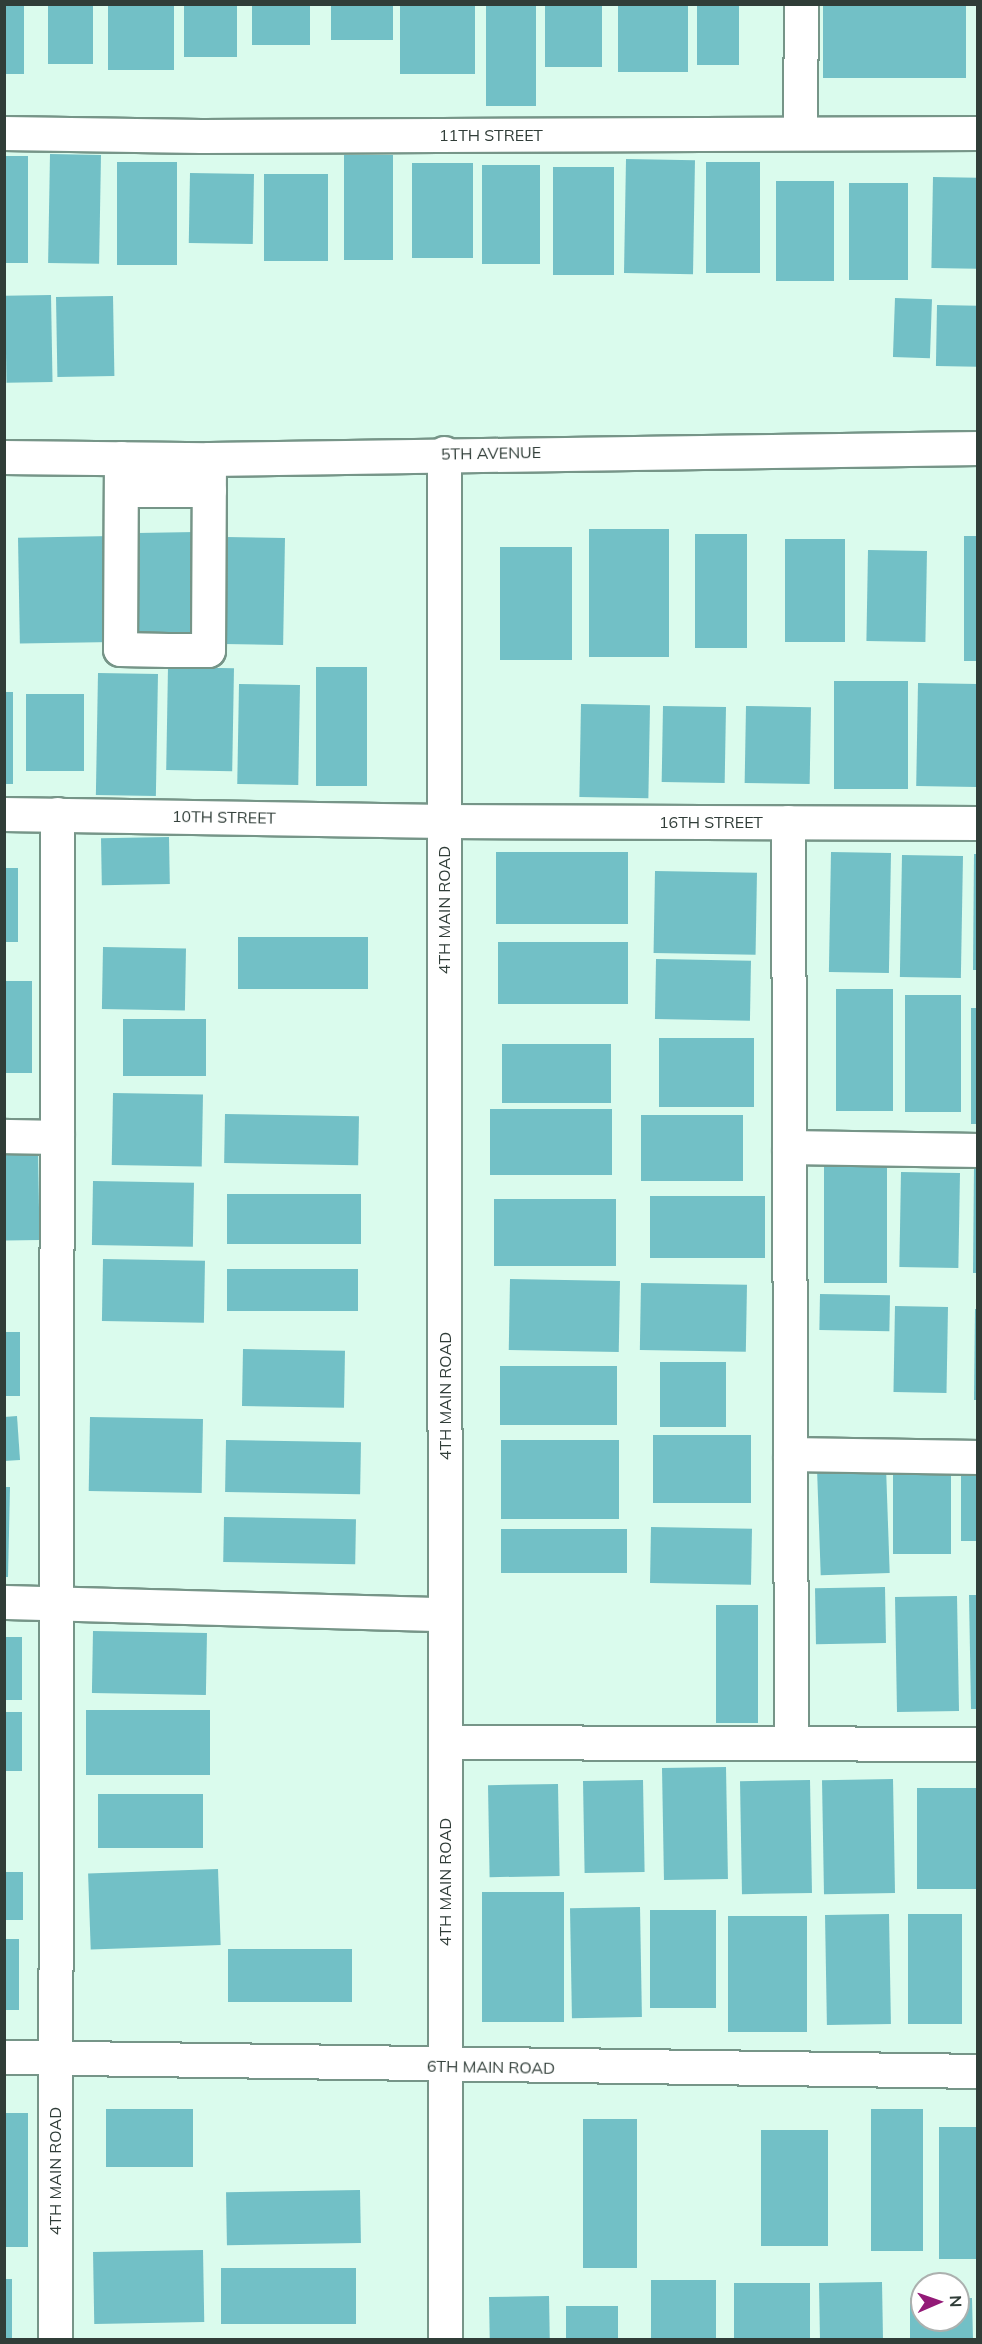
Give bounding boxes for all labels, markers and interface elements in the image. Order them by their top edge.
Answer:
street label: 11TH STREET [439,125,543,145]
street label: 5TH AVENUE [441,443,541,463]
street label: 10TH STREET [172,806,276,828]
street label: 16TH STREET [659,812,763,832]
street label: 4TH MAIN ROAD [434,846,454,974]
street label: 4TH MAIN ROAD [435,1332,455,1460]
street label: 4TH MAIN ROAD [435,1818,455,1946]
street label: 6TH MAIN ROAD [427,2056,555,2078]
street label: 4TH MAIN ROAD [45,2107,65,2235]
north arrow [910,2272,970,2332]
text: N [946,2295,966,2308]

